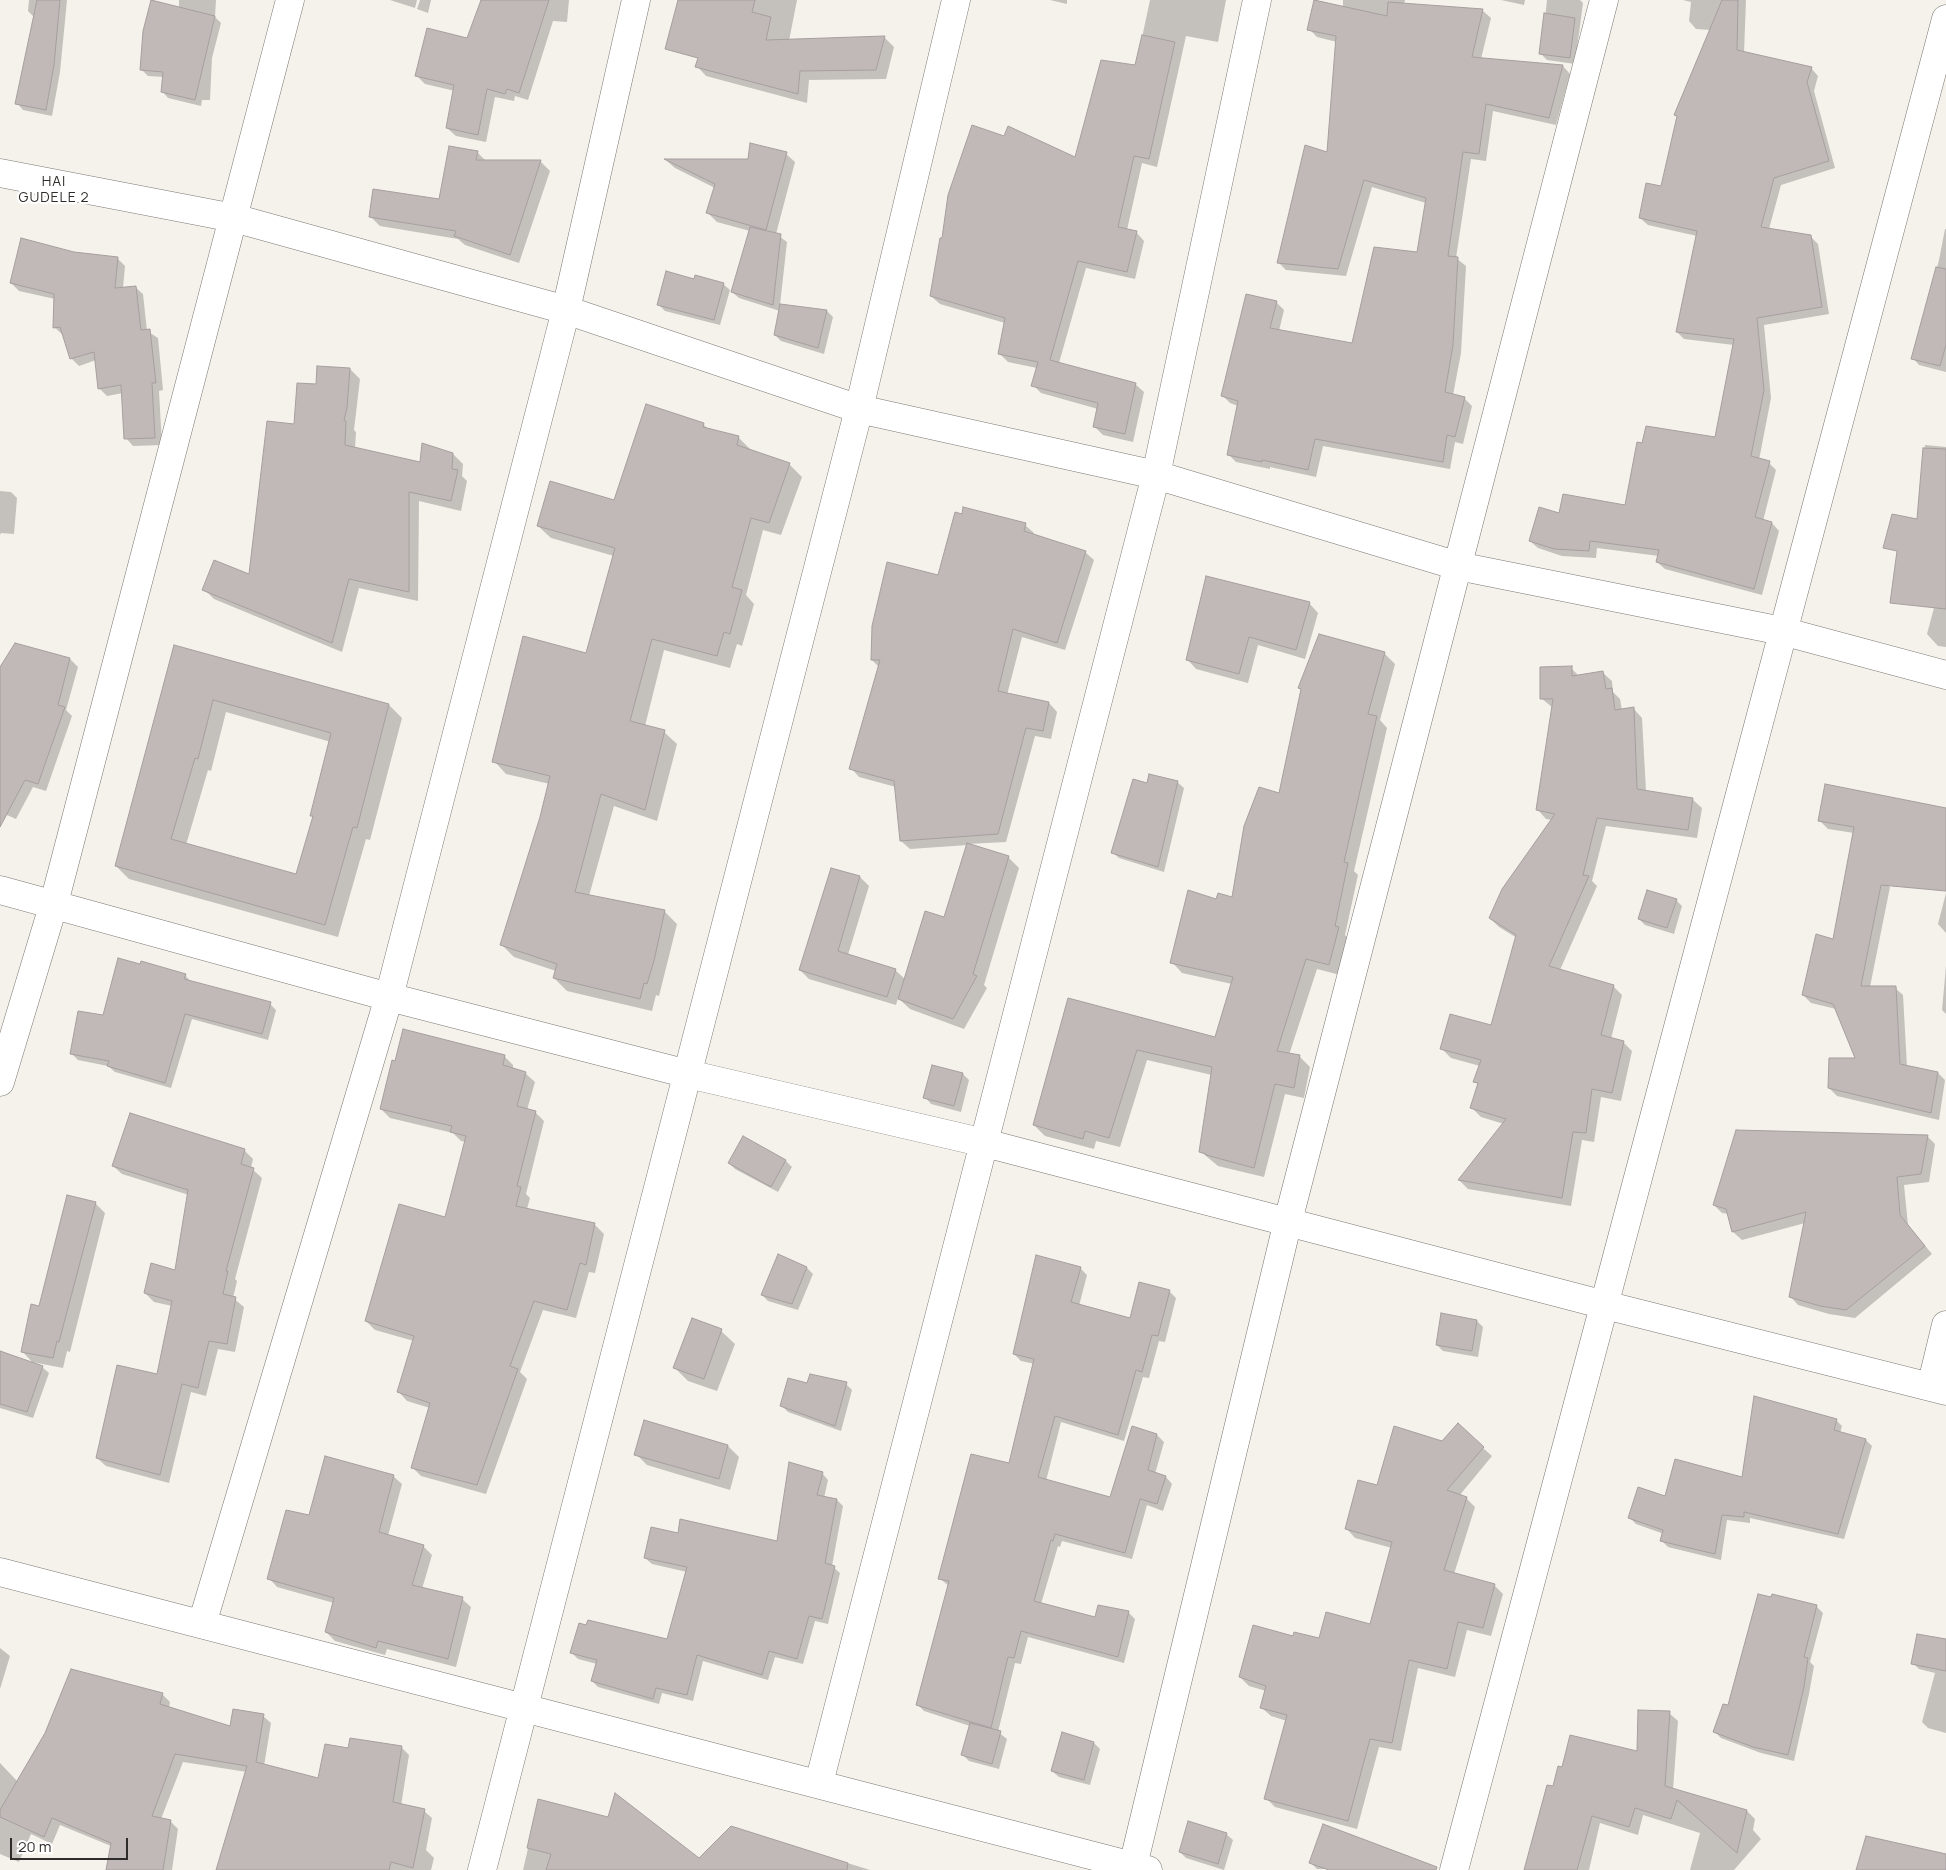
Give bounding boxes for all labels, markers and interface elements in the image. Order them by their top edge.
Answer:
district label: HAI GUDELE 2 [18,174,90,206]
scale bar [12,1828,130,1860]
text: 20 m [18,1836,51,1857]

